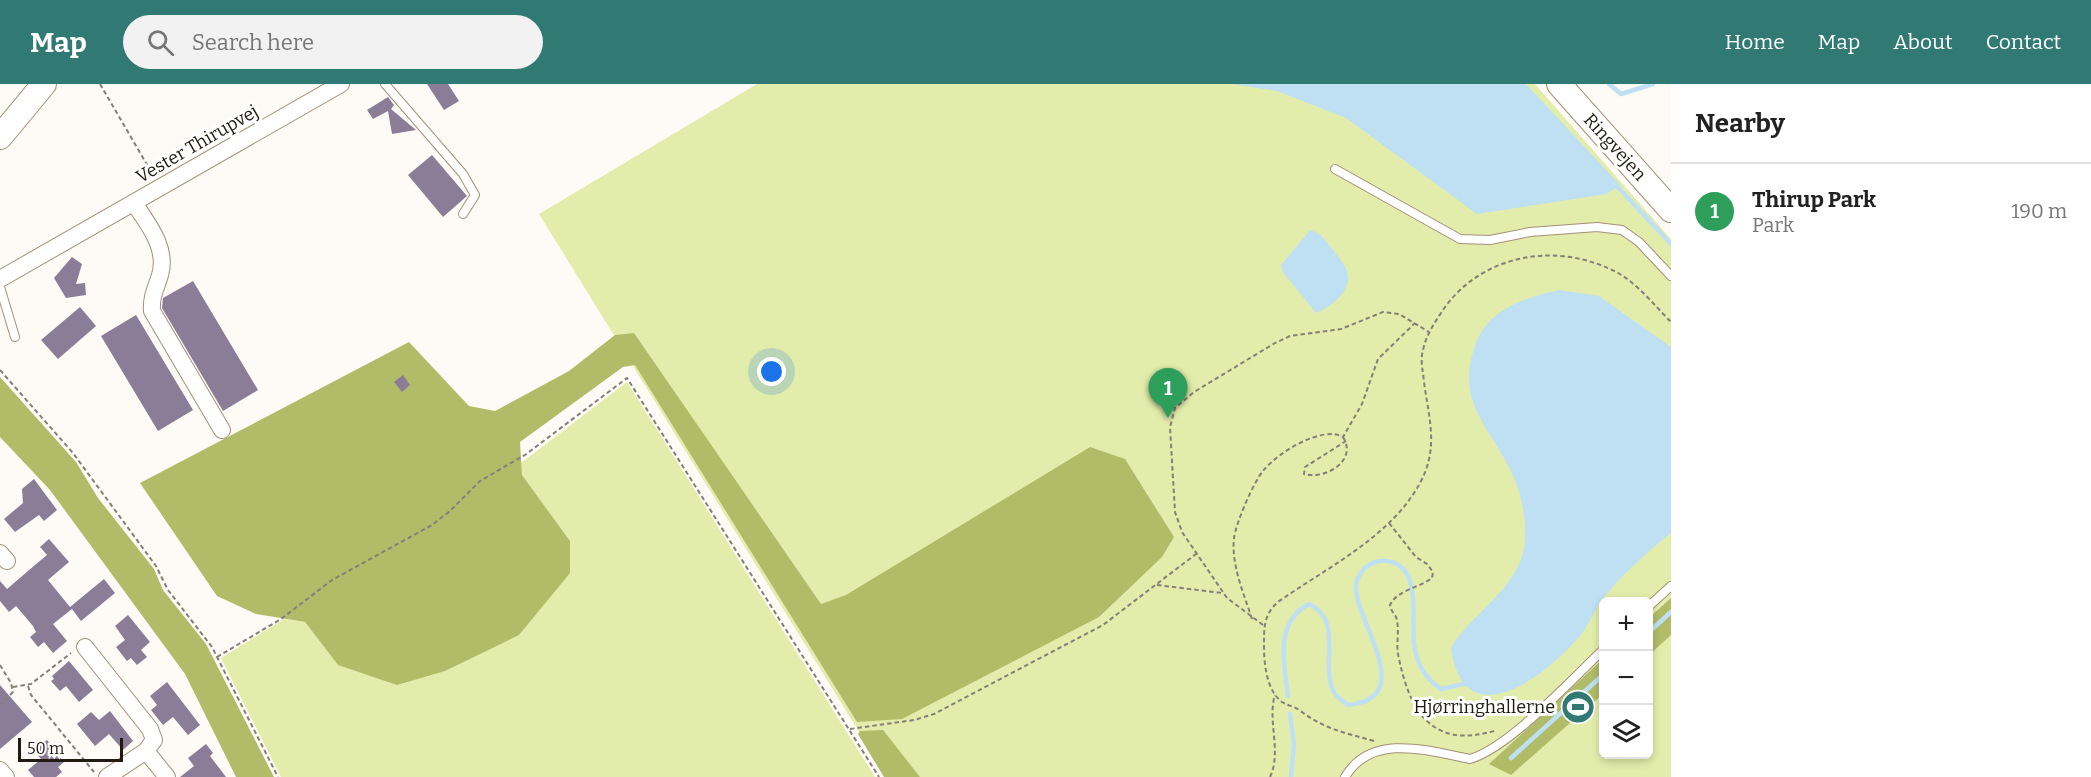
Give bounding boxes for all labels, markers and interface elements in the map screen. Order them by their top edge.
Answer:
search box [123,15,543,69]
text: Map [30,26,87,59]
icon: search [144,26,177,59]
text: Search here [192,29,314,56]
text: Home [1725,29,1785,55]
text: Map [1818,29,1860,55]
text: About [1893,29,1953,55]
text: Contact [1986,29,2061,55]
street label: Vester Thirupvej [132,100,262,188]
text: Nearby [1695,108,1785,139]
street label: Ringvejen [1579,109,1651,186]
text: Thirup Park [1752,186,1876,213]
text: 1 [1710,199,1719,223]
text: 190 m [2011,199,2067,223]
text: Park [1752,213,1794,237]
your location [757,357,786,386]
pin: 1 [1148,368,1188,418]
map controls [1599,597,1653,759]
button: + [1599,597,1653,651]
button: − [1599,651,1653,705]
sports icon: Hjørringhallerne [1560,689,1596,725]
place label: Hjørringhallerne [1413,696,1555,718]
button: layers [1599,705,1653,759]
scale bar [18,735,123,762]
text: 50 m [27,739,64,758]

